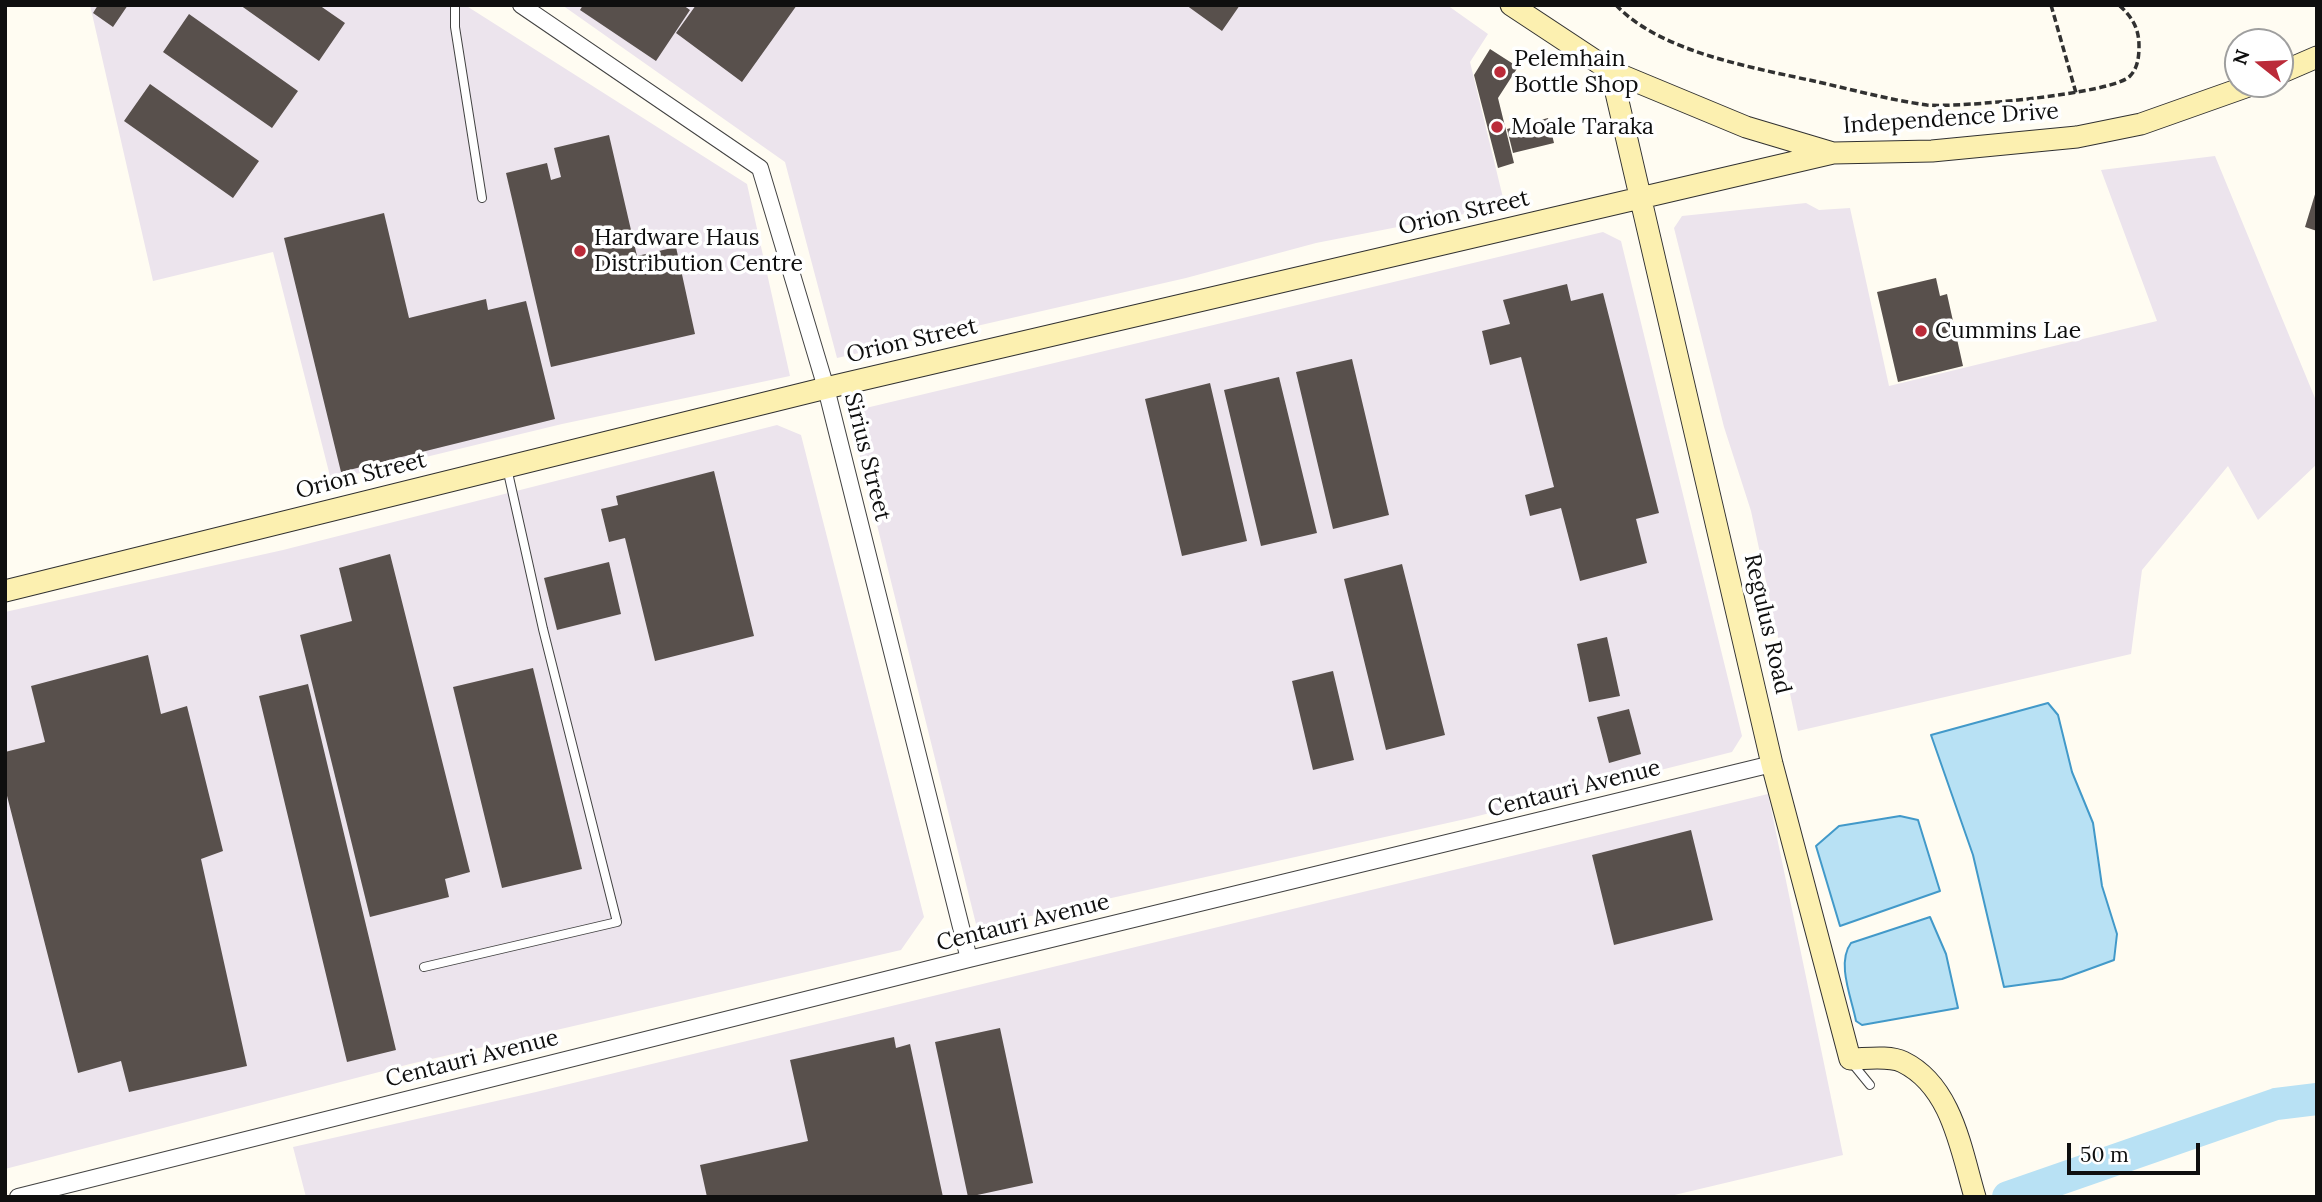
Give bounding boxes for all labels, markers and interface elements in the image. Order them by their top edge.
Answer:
north arrow [2224,28,2294,98]
place label: Pelemhain Bottle Shop [1514,45,1639,99]
text: N [2227,46,2255,68]
marker: Pelemhain Bottle Shop [1492,64,1508,80]
street label: Independence Drive [1842,98,2060,140]
place label: Moale Taraka [1511,113,1654,141]
marker: Moale Taraka [1489,119,1505,135]
street label: Orion Street [1396,185,1532,241]
place label: Hardware Haus Distribution Centre [594,224,803,278]
marker: Hardware Haus Distribution Centre [572,243,588,259]
street label: Orion Street [844,313,980,369]
place label: Cummins Lae [1935,317,2081,345]
marker: Cummins Lae [1913,323,1929,339]
street label: Sirius Street [838,390,896,524]
street label: Orion Street [293,446,429,506]
street label: Regulus Road [1737,551,1797,697]
street label: Centauri Avenue [1485,754,1663,824]
street label: Centauri Avenue [934,888,1112,958]
street label: Centauri Avenue [383,1024,561,1094]
scale bar [2070,1128,2203,1172]
text: 50 m [2080,1141,2129,1168]

